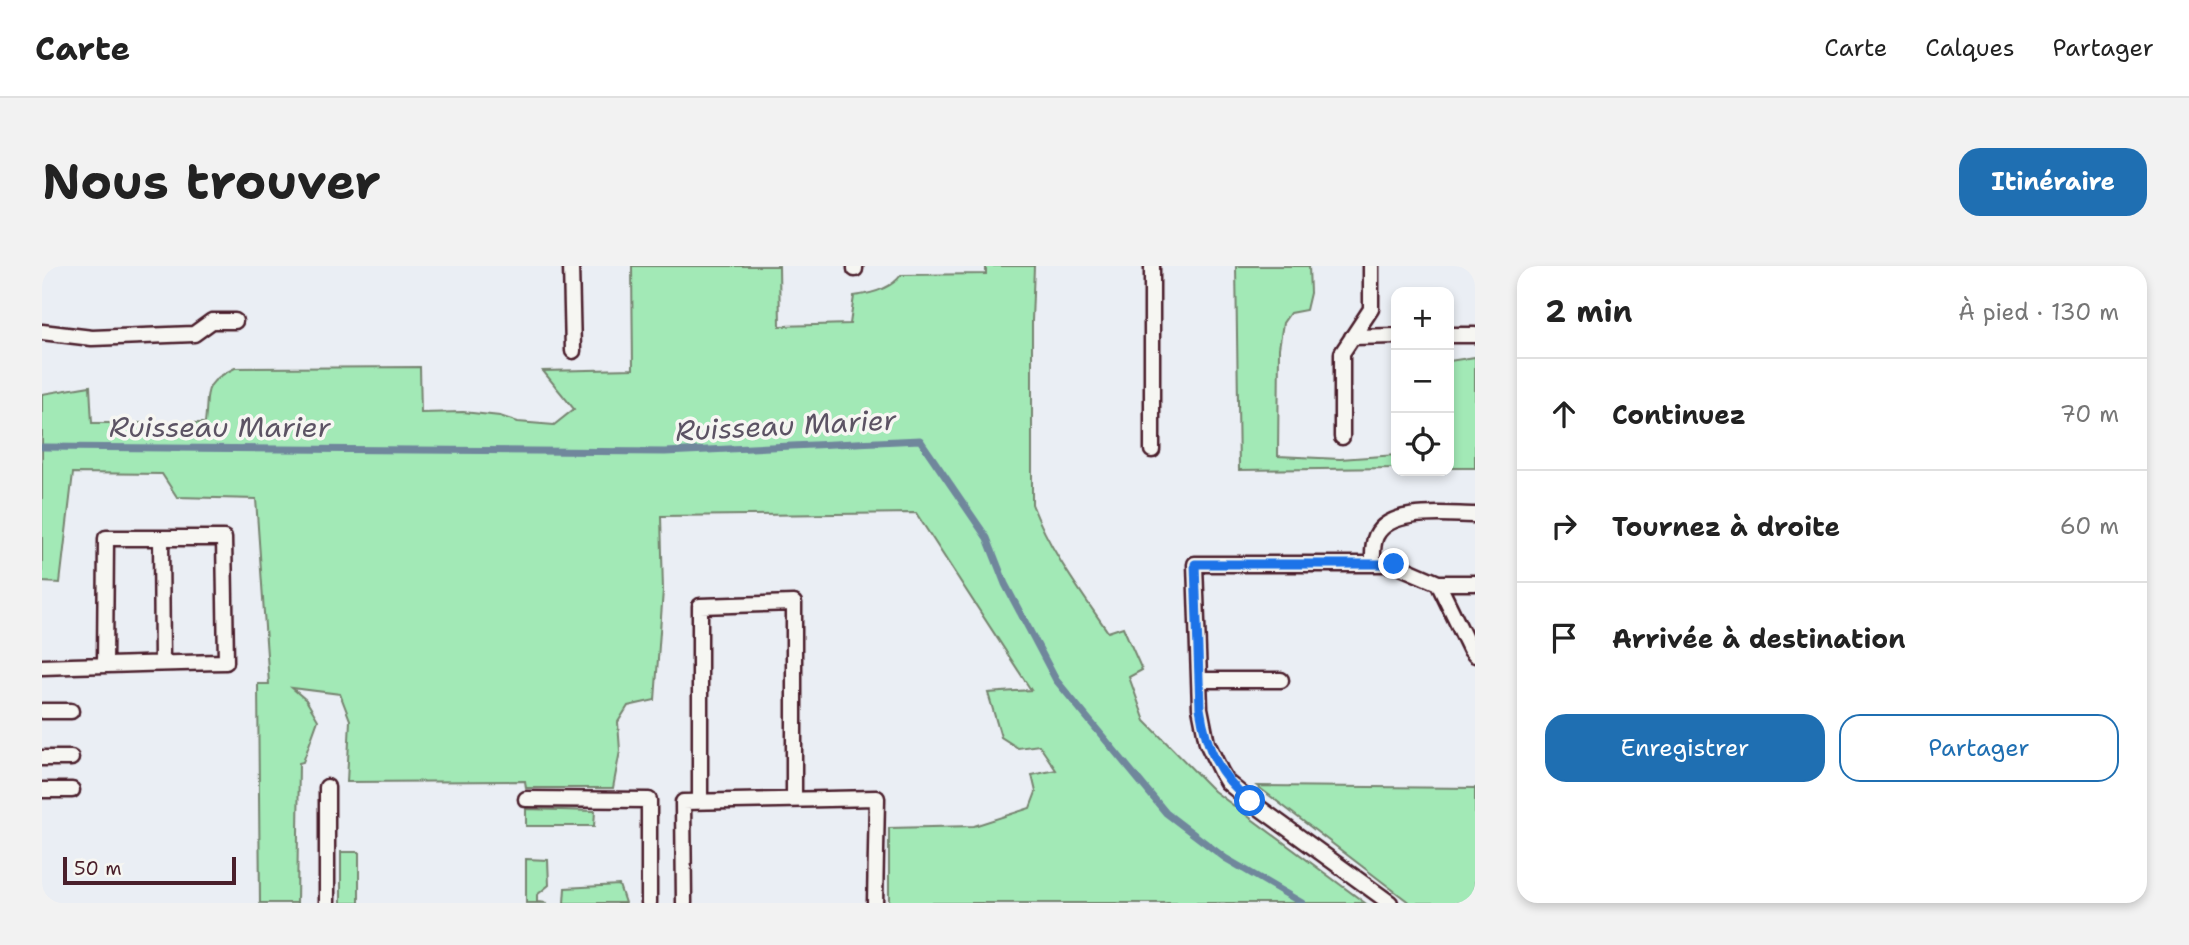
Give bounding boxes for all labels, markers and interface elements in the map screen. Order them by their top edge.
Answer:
text: Carte [35,26,130,71]
text: Carte [1824,32,1887,64]
text: Calques [1925,32,2015,64]
text: Partager [2053,32,2154,64]
button: Itinéraire [1959,148,2147,216]
text: Nous trouver [42,149,381,215]
map controls [1391,287,1454,476]
button: + [1391,287,1454,350]
text: 2 min [1545,291,1632,332]
text: À pied · 130 m [1958,297,2119,327]
button: − [1391,350,1454,413]
icon: ahead [1545,395,1583,433]
text: Continuez [1612,397,1746,432]
text: 70 m [2060,399,2119,429]
water label: Ruisseau Marier [674,400,898,450]
water label: Ruisseau Marier [109,408,331,446]
button: locate [1391,413,1454,476]
icon: right [1545,507,1583,545]
text: Tournez à droite [1612,509,1840,544]
text: 60 m [2060,511,2119,541]
route end [1378,548,1409,579]
icon: arrive [1545,619,1583,657]
text: Arrivée à destination [1612,621,1906,656]
button: Enregistrer [1545,714,1825,782]
button: Partager [1839,714,2119,782]
route start [1234,785,1265,816]
scale bar [63,854,236,886]
text: 50 m [74,856,122,881]

